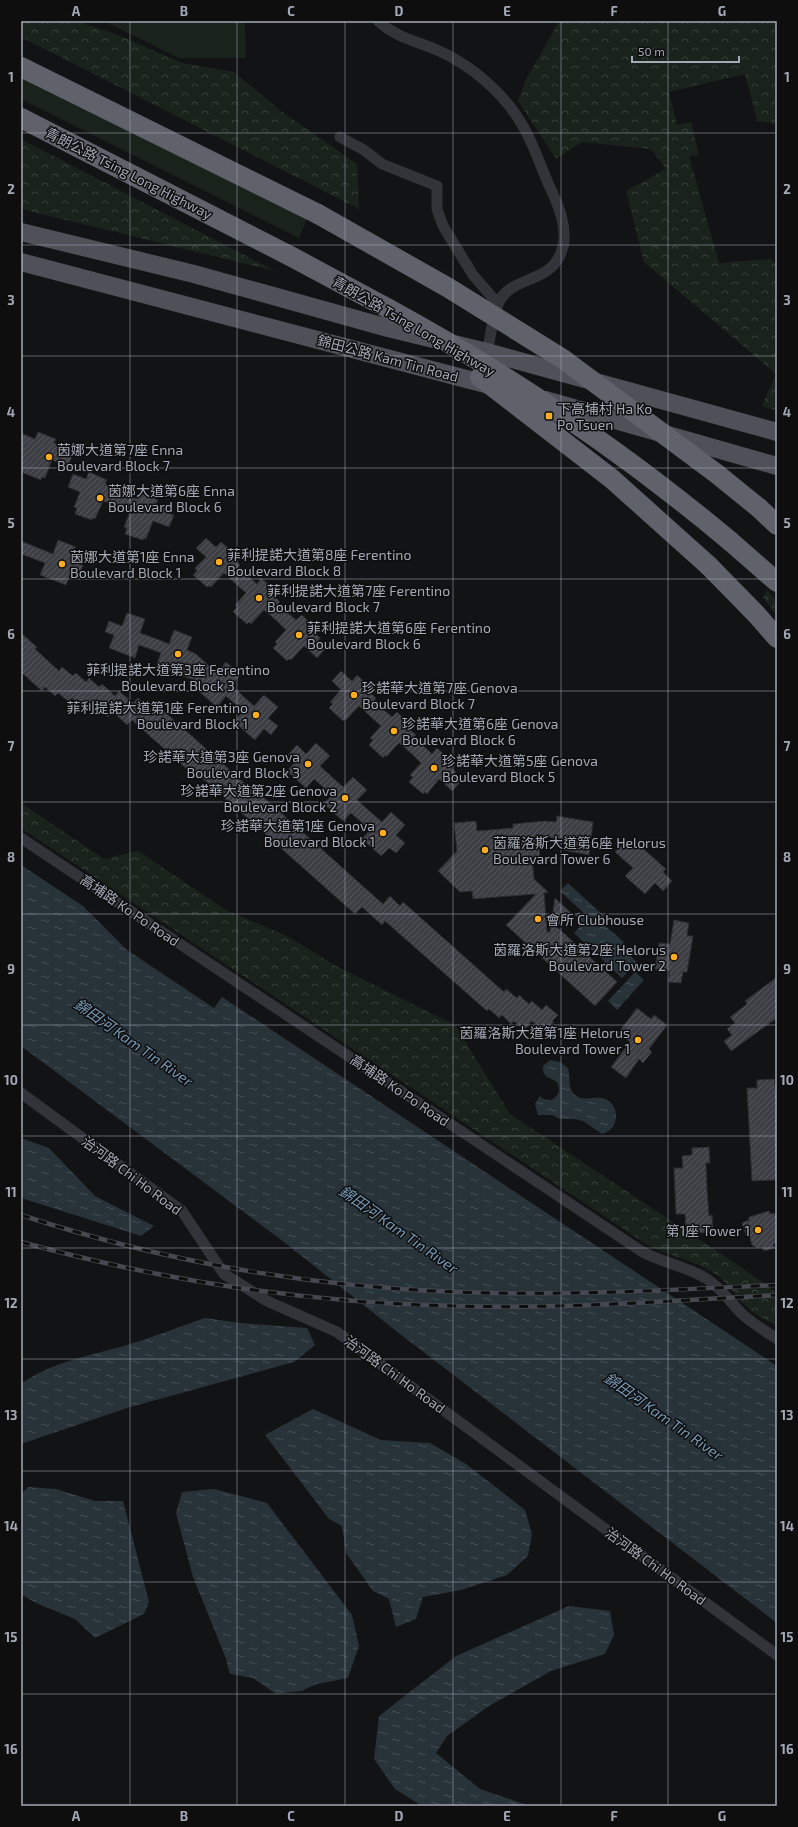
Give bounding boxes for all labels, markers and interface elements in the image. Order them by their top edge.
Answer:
text: A [72,3,81,19]
text: B [180,3,188,19]
text: C [287,3,295,19]
text: D [395,3,404,19]
text: E [503,3,511,19]
text: F [610,3,618,19]
text: G [718,3,726,19]
scale bar [632,38,739,64]
text: 50 m [638,44,665,58]
text: 1 [8,69,14,85]
text: 1 [784,69,790,85]
street label: 青朗公路 Tsing Long Highway [43,123,216,223]
text: 2 [7,181,15,197]
text: 2 [783,181,791,197]
street label: 青朗公路 Tsing Long Highway [330,272,499,380]
text: 3 [7,292,15,308]
text: 3 [783,292,791,308]
street label: 錦田公路 Kam Tin Road [316,331,460,385]
place label: 下高埔村 Ha Ko Po Tsuen [557,400,652,433]
text: 4 [7,404,15,420]
text: 4 [783,404,791,420]
marker: 下高埔村 Ha Ko Po Tsuen [544,411,554,421]
place label: 茵娜大道第7座 Enna Boulevard Block 7 [57,441,183,474]
marker: 茵娜大道第7座 Enna Boulevard Block 7 [44,452,54,462]
place label: 茵娜大道第6座 Enna Boulevard Block 6 [108,482,235,515]
marker: 茵娜大道第6座 Enna Boulevard Block 6 [95,493,105,503]
text: 5 [7,515,15,531]
text: 5 [783,515,791,531]
place label: 菲利提諾大道第8座 Ferentino Boulevard Block 8 [227,546,411,579]
place label: 茵娜大道第1座 Enna Boulevard Block 1 [70,548,195,581]
marker: 菲利提諾大道第8座 Ferentino Boulevard Block 8 [214,557,224,567]
marker: 茵娜大道第1座 Enna Boulevard Block 1 [57,559,67,569]
place label: 菲利提諾大道第7座 Ferentino Boulevard Block 7 [267,582,450,615]
marker: 菲利提諾大道第7座 Ferentino Boulevard Block 7 [254,593,264,603]
place label: 菲利提諾大道第6座 Ferentino Boulevard Block 6 [307,619,491,652]
text: 6 [7,626,15,642]
text: 6 [783,626,791,642]
marker: 菲利提諾大道第6座 Ferentino Boulevard Block 6 [294,630,304,640]
marker: 菲利提諾大道第3座 Ferentino Boulevard Block 3 [173,649,183,659]
place label: 菲利提諾大道第3座 Ferentino Boulevard Block 3 [86,661,270,694]
place label: 珍諾華大道第7座 Genova Boulevard Block 7 [362,679,518,712]
marker: 珍諾華大道第7座 Genova Boulevard Block 7 [349,690,359,700]
place label: 菲利提諾大道第1座 Ferentino Boulevard Block 1 [66,699,248,732]
marker: 菲利提諾大道第1座 Ferentino Boulevard Block 1 [251,710,261,720]
place label: 珍諾華大道第6座 Genova Boulevard Block 6 [402,715,558,748]
marker: 珍諾華大道第6座 Genova Boulevard Block 6 [389,726,399,736]
text: 7 [8,738,15,754]
text: 7 [784,738,791,754]
place label: 珍諾華大道第3座 Genova Boulevard Block 3 [144,748,300,781]
place label: 珍諾華大道第5座 Genova Boulevard Block 5 [442,752,598,785]
marker: 珍諾華大道第3座 Genova Boulevard Block 3 [303,759,313,769]
marker: 珍諾華大道第5座 Genova Boulevard Block 5 [429,763,439,773]
place label: 珍諾華大道第2座 Genova Boulevard Block 2 [181,782,337,815]
marker: 珍諾華大道第2座 Genova Boulevard Block 2 [340,793,350,803]
place label: 珍諾華大道第1座 Genova Boulevard Block 1 [221,817,375,850]
marker: 珍諾華大道第1座 Genova Boulevard Block 1 [378,828,388,838]
place label: 茵羅洛斯大道第6座 Helorus Boulevard Tower 6 [493,834,666,867]
marker: 茵羅洛斯大道第6座 Helorus Boulevard Tower 6 [480,845,490,855]
text: 8 [7,849,15,865]
text: 8 [783,849,791,865]
street label: 高埔路 Ko Po Road [77,871,183,949]
place label: 會所 Clubhouse [546,911,644,928]
marker: 會所 Clubhouse [533,914,543,924]
place label: 茵羅洛斯大道第2座 Helorus Boulevard Tower 2 [493,941,666,974]
marker: 茵羅洛斯大道第2座 Helorus Boulevard Tower 2 [669,952,679,962]
text: 9 [7,961,15,977]
text: 9 [783,961,791,977]
water label: 錦田河 Kam Tin River [71,994,198,1090]
place label: 茵羅洛斯大道第1座 Helorus Boulevard Tower 1 [460,1024,630,1057]
marker: 茵羅洛斯大道第1座 Helorus Boulevard Tower 1 [633,1035,643,1045]
street label: 高埔路 Ko Po Road [347,1051,453,1129]
text: 10 [4,1072,18,1088]
text: 10 [780,1072,794,1088]
street label: 治河路 Chi Ho Road [79,1132,185,1218]
water label: 錦田河 Kam Tin River [336,1181,463,1277]
text: 11 [5,1184,17,1200]
text: 11 [781,1184,793,1200]
place label: 第1座 Tower 1 [666,1222,750,1239]
marker: 第1座 Tower 1 [753,1225,763,1235]
text: 12 [4,1295,18,1311]
text: 12 [780,1295,794,1311]
street label: 治河路 Chi Ho Road [341,1332,449,1416]
water label: 錦田河 Kam Tin River [601,1368,728,1464]
text: 13 [5,1407,18,1423]
text: 13 [781,1407,794,1423]
text: 14 [4,1518,18,1534]
text: 14 [780,1518,794,1534]
street label: 治河路 Chi Ho Road [602,1524,710,1608]
text: 15 [5,1629,17,1645]
text: 15 [781,1629,793,1645]
text: 16 [4,1741,18,1757]
text: 16 [780,1741,794,1757]
text: A [72,1808,81,1824]
text: B [180,1808,188,1824]
text: C [287,1808,295,1824]
text: D [395,1808,404,1824]
text: E [503,1808,511,1824]
text: F [610,1808,618,1824]
text: G [718,1808,726,1824]

